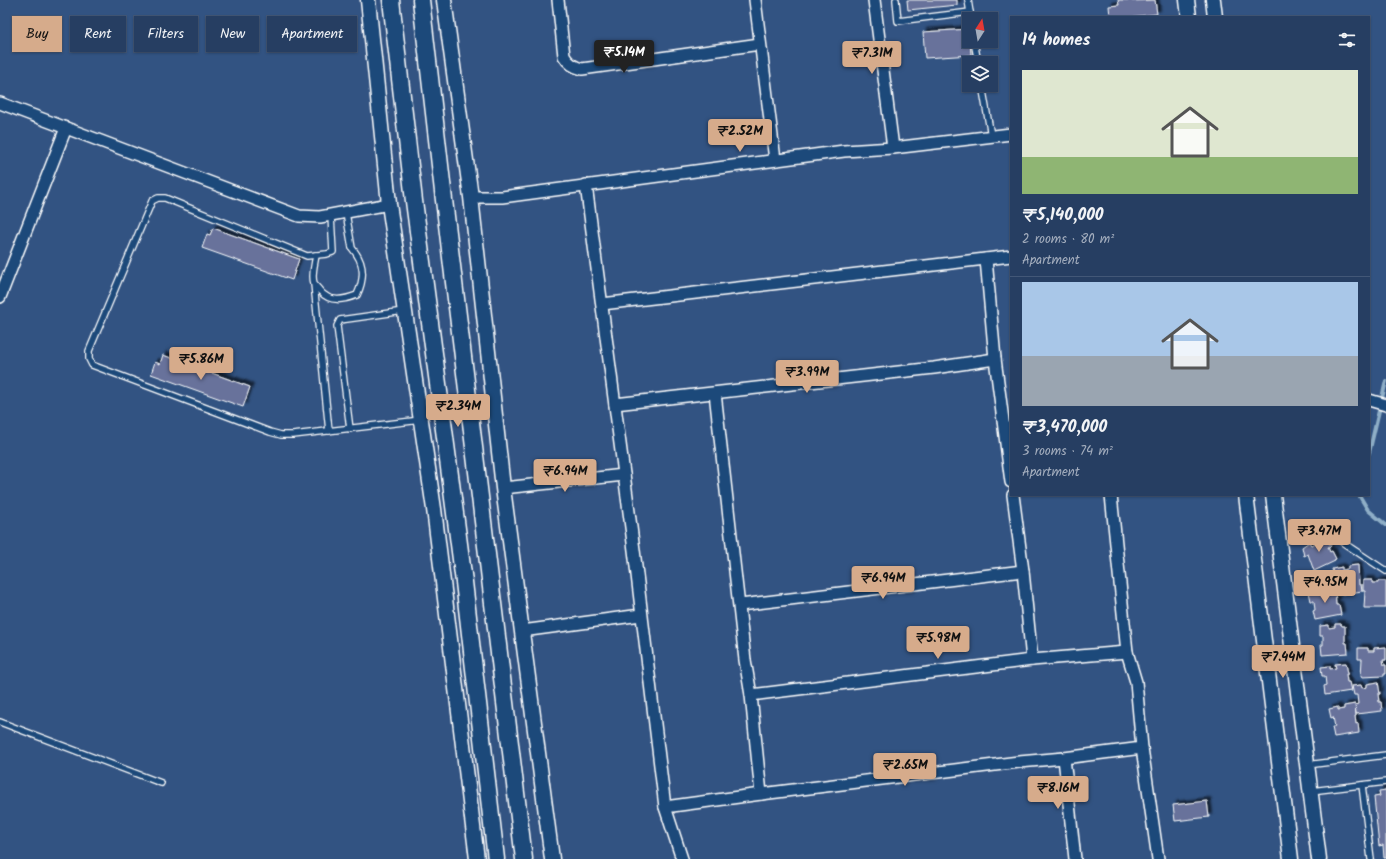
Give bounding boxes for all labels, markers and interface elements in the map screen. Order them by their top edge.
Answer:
north arrow [962,12,998,48]
map controls [962,12,998,92]
chip: Buy [12,16,62,52]
chip: Rent [70,16,126,52]
chip: Filters [134,16,198,52]
chip: New [206,16,259,52]
chip: Apartment [267,16,357,52]
text: 14 homes [1022,27,1090,54]
icon: filters [1336,29,1358,51]
pin: ₹5.14M [591,40,657,74]
pin: ₹7.31M [839,41,905,75]
text: ₹5.14M [603,42,645,63]
text: ₹7.31M [851,43,893,64]
button: layers [962,56,998,92]
icon: home [1154,96,1226,168]
pin: ₹2.52M [707,119,773,153]
text: ₹2.52M [717,121,763,142]
text: ₹5,140,000 [1022,202,1104,229]
text: 2 rooms · 80 m² [1022,229,1114,250]
text: Apartment [1022,250,1080,271]
icon: home [1154,308,1226,380]
pin: ₹5.86M [168,347,234,381]
text: ₹5.86M [178,349,224,370]
pin: ₹3.99M [774,360,840,394]
text: ₹3.99M [785,362,829,383]
pin: ₹2.34M [425,394,491,428]
text: ₹2.34M [435,396,481,417]
text: ₹3,470,000 [1022,414,1107,441]
text: 3 rooms · 74 m² [1022,441,1113,462]
pin: ₹6.94M [532,459,598,493]
text: ₹6.94M [543,461,587,482]
text: Apartment [1022,462,1080,483]
pin: ₹3.47M [1286,519,1352,553]
text: ₹3.47M [1297,521,1341,542]
pin: ₹6.94M [850,566,916,600]
text: ₹6.94M [861,568,905,589]
pin: ₹4.95M [1292,570,1358,604]
text: ₹4.95M [1303,572,1347,593]
pin: ₹5.98M [905,626,971,660]
text: ₹5.98M [915,628,961,649]
pin: ₹7.44M [1250,645,1316,679]
text: ₹7.44M [1261,647,1305,668]
pin: ₹2.65M [872,753,938,787]
text: ₹2.65M [882,755,928,776]
pin: ₹8.16M [1025,776,1091,810]
text: ₹8.16M [1037,778,1079,799]

